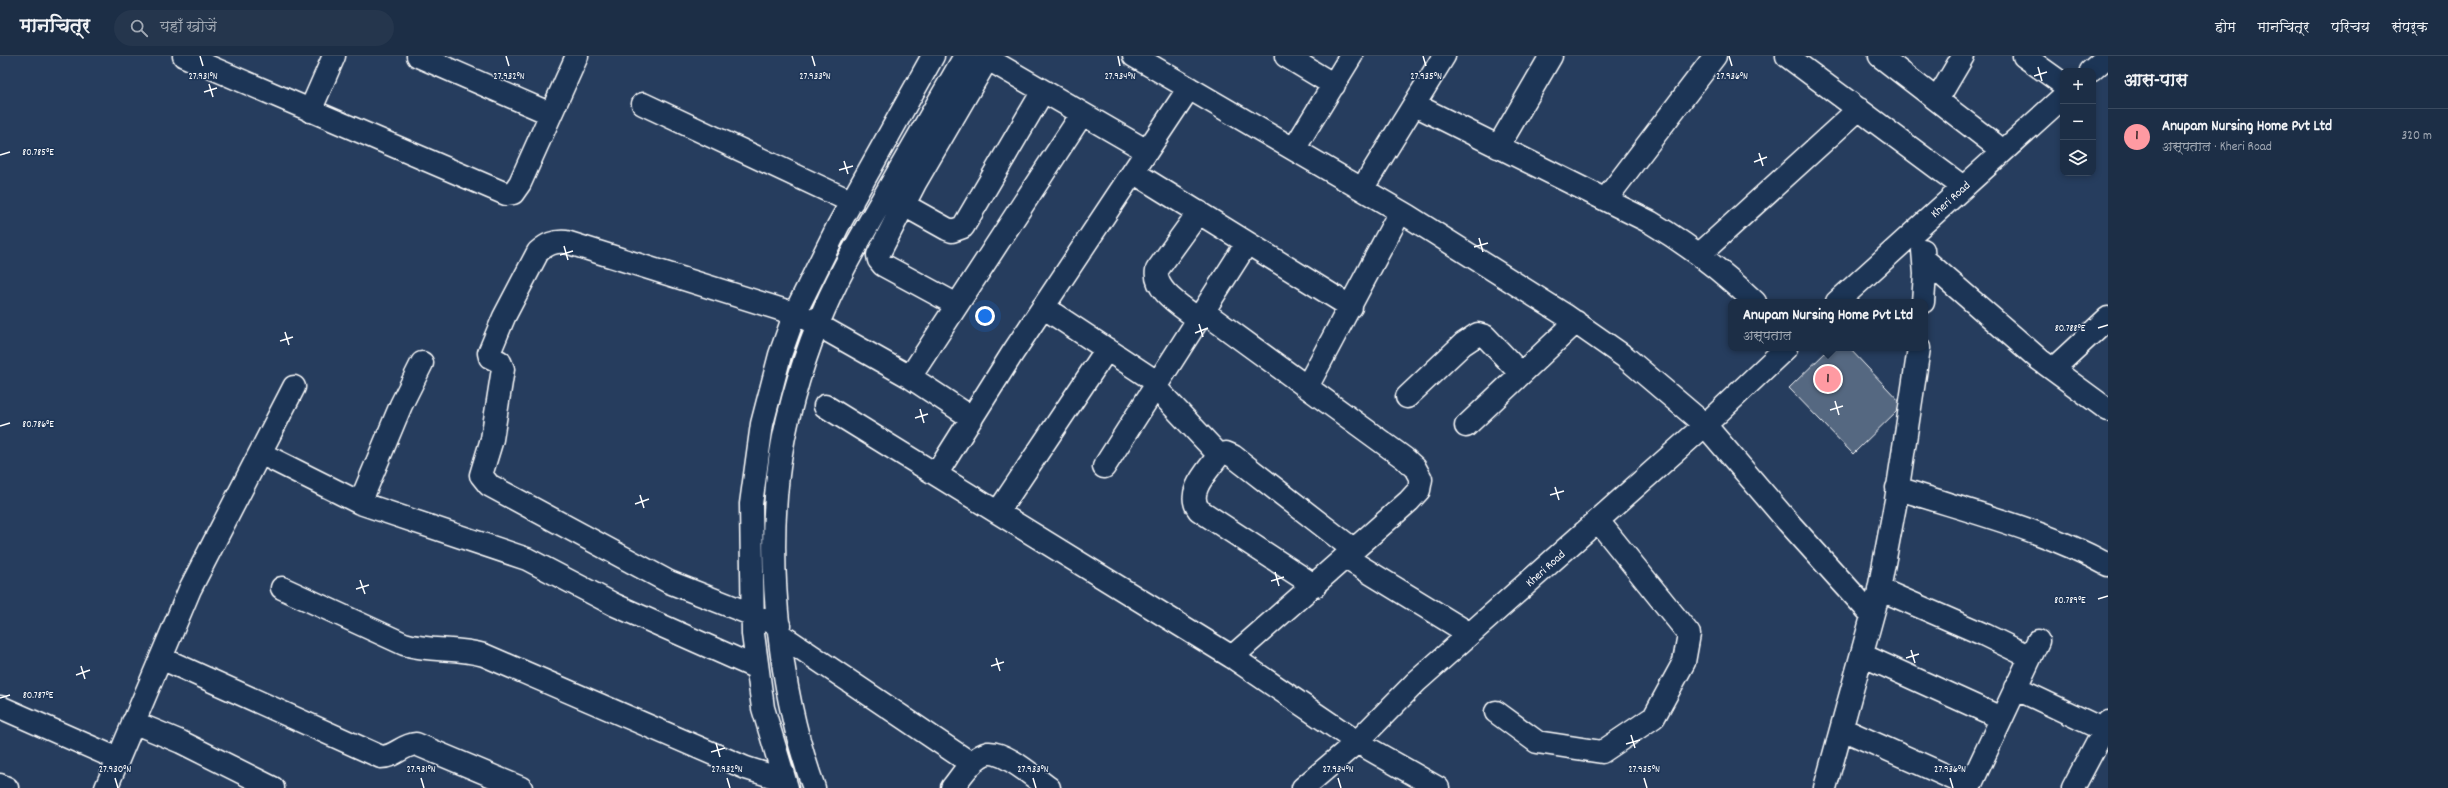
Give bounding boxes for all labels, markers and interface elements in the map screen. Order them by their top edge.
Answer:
search box [114,10,394,46]
text: मानचित्र [20,14,90,41]
icon: search [128,17,150,39]
text: यहाँ खोजें [160,17,217,39]
text: होम [2215,18,2236,38]
text: मानचित्र [2258,18,2309,38]
text: परिचय [2331,18,2370,38]
text: संपर्क [2392,18,2428,38]
map controls [2060,68,2096,176]
button: + [2060,68,2096,104]
text: 27.931°N [188,70,218,84]
text: 27.932°N [493,70,525,84]
text: 27.933°N [799,70,831,84]
text: 27.934°N [1104,70,1136,84]
text: 27.935°N [1410,70,1442,84]
text: 27.936°N [1716,70,1748,84]
text: आस-पास [2124,70,2188,94]
button: − [2060,104,2096,140]
text: Anupam Nursing Home Pvt Ltd [2162,116,2332,138]
text: 1 [2136,127,2138,146]
text: 320 m [2402,127,2432,146]
text: अस्पताल · Kheri Road [2162,138,2272,157]
button: layers [2060,140,2096,176]
text: 80.785°E [22,146,54,160]
street label: Kheri Road [1927,178,1975,223]
popup [1728,299,1928,351]
text: Anupam Nursing Home Pvt Ltd [1743,305,1913,327]
your location [975,306,995,326]
text: 80.788°E [2055,322,2086,336]
text: अस्पताल [1743,327,1792,346]
pin: 1 [1815,364,1841,394]
text: 80.786°E [22,418,54,432]
street label: Kheri Road [1522,547,1570,592]
text: 80.789°E [2054,594,2086,608]
text: 80.787°E [23,689,54,703]
text: 27.930°N [99,763,131,777]
text: 27.931°N [406,763,436,777]
text: 27.932°N [711,763,743,777]
text: 27.933°N [1017,763,1049,777]
text: 27.934°N [1322,763,1354,777]
text: 27.935°N [1628,763,1660,777]
text: 27.936°N [1934,763,1966,777]

